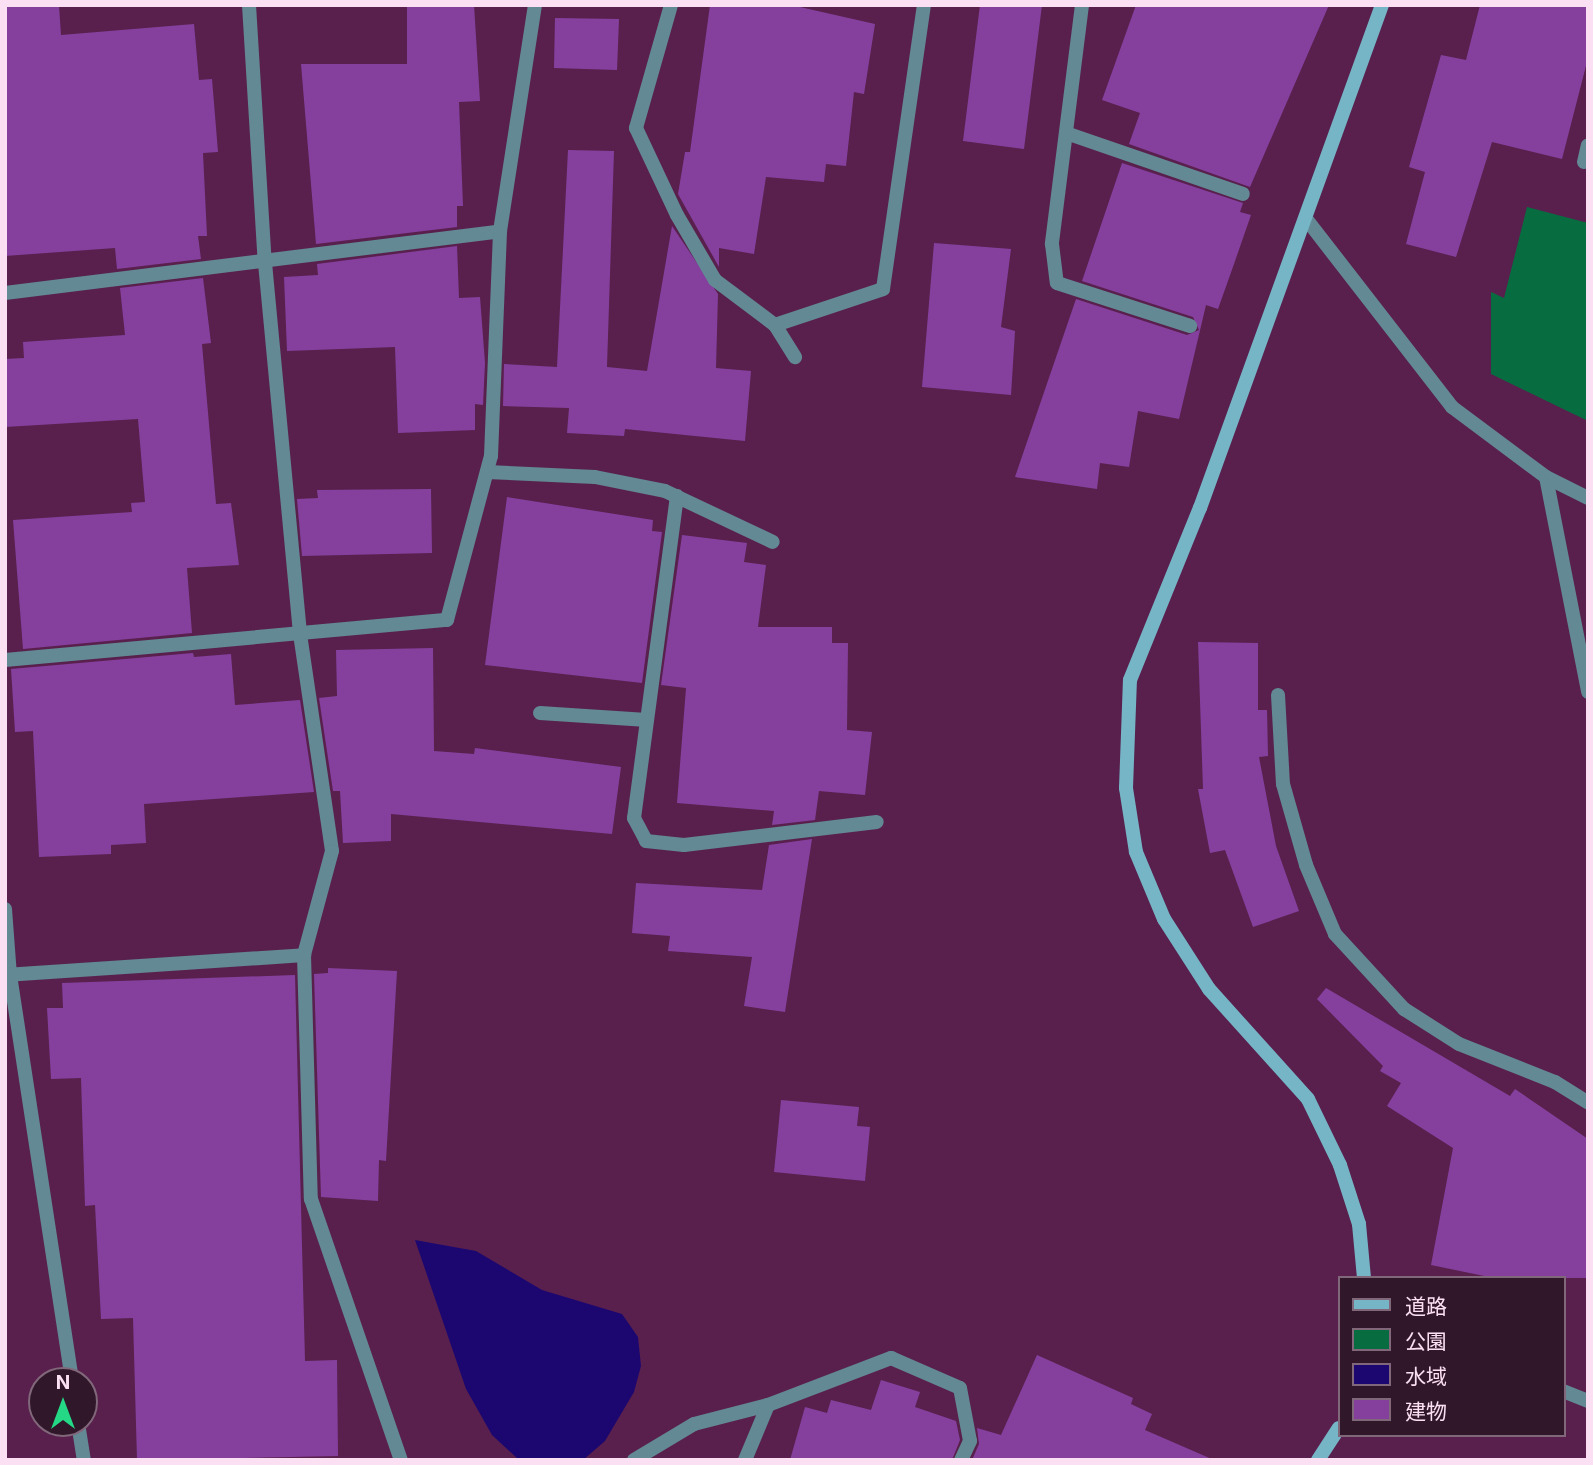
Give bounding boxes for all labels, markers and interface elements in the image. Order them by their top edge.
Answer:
legend [1338,1276,1565,1437]
text: 道路 [1405,1294,1447,1319]
text: 公園 [1405,1329,1447,1354]
text: 水域 [1405,1364,1447,1389]
north arrow [28,1367,98,1437]
text: N [56,1371,70,1394]
text: 建物 [1405,1399,1447,1424]

